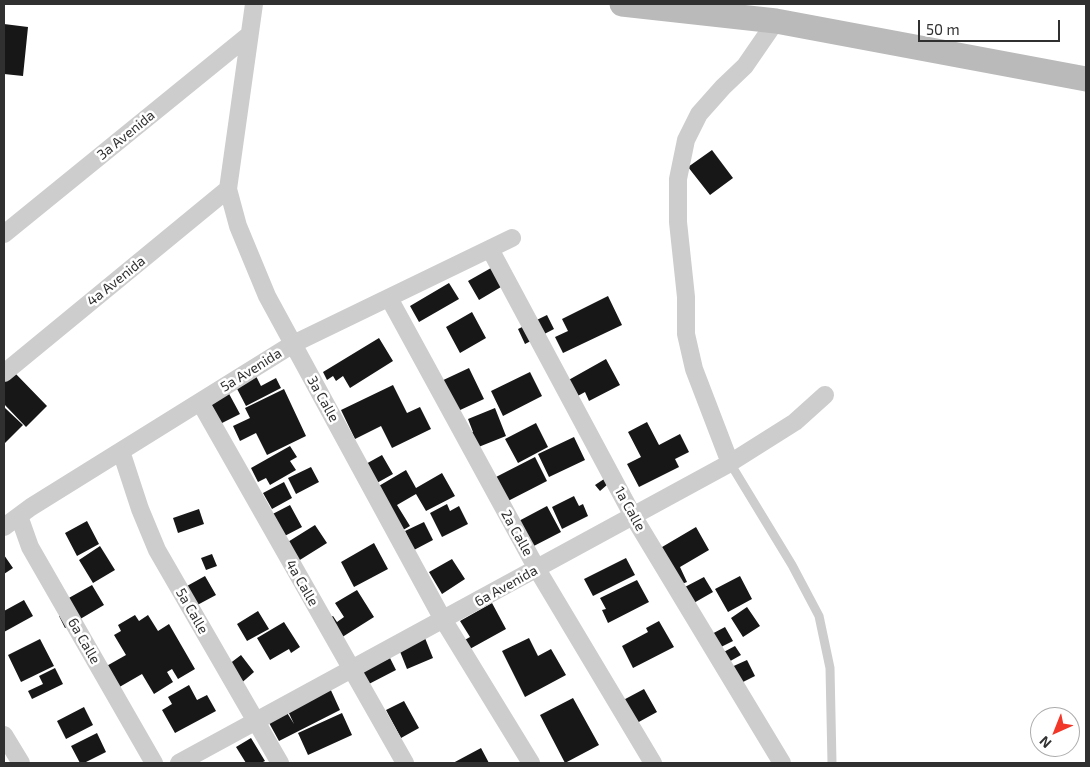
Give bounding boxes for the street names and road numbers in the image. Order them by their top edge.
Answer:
street label: 3a Avenida [94,107,158,163]
street label: 4a Avenida [84,252,148,310]
street label: 5a Avenida [217,345,285,395]
street label: 3a Calle [304,373,342,425]
street label: 1a Calle [611,484,649,534]
street label: 2a Calle [497,507,537,559]
street label: 4a Calle [282,557,322,609]
street label: 6a Avenida [472,562,540,610]
street label: 5a Calle [172,585,212,637]
street label: 6a Calle [64,615,104,667]

